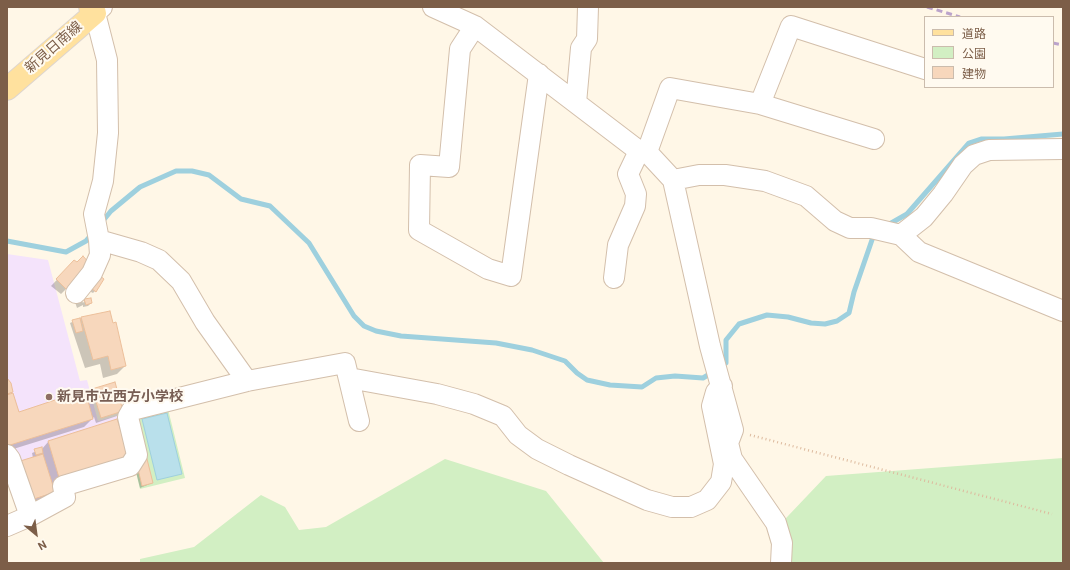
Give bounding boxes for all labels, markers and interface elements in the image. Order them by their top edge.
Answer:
legend [924,16,1054,88]
street label: 新見日南線 [22,19,86,77]
text: 道路 [962,27,986,41]
text: 公園 [962,47,986,61]
text: 建物 [962,67,986,81]
place label: 新見市立西方小学校 [57,389,183,405]
marker: 新見市立西方小学校 [44,392,54,402]
north arrow [16,514,56,554]
text: N [36,537,49,552]

